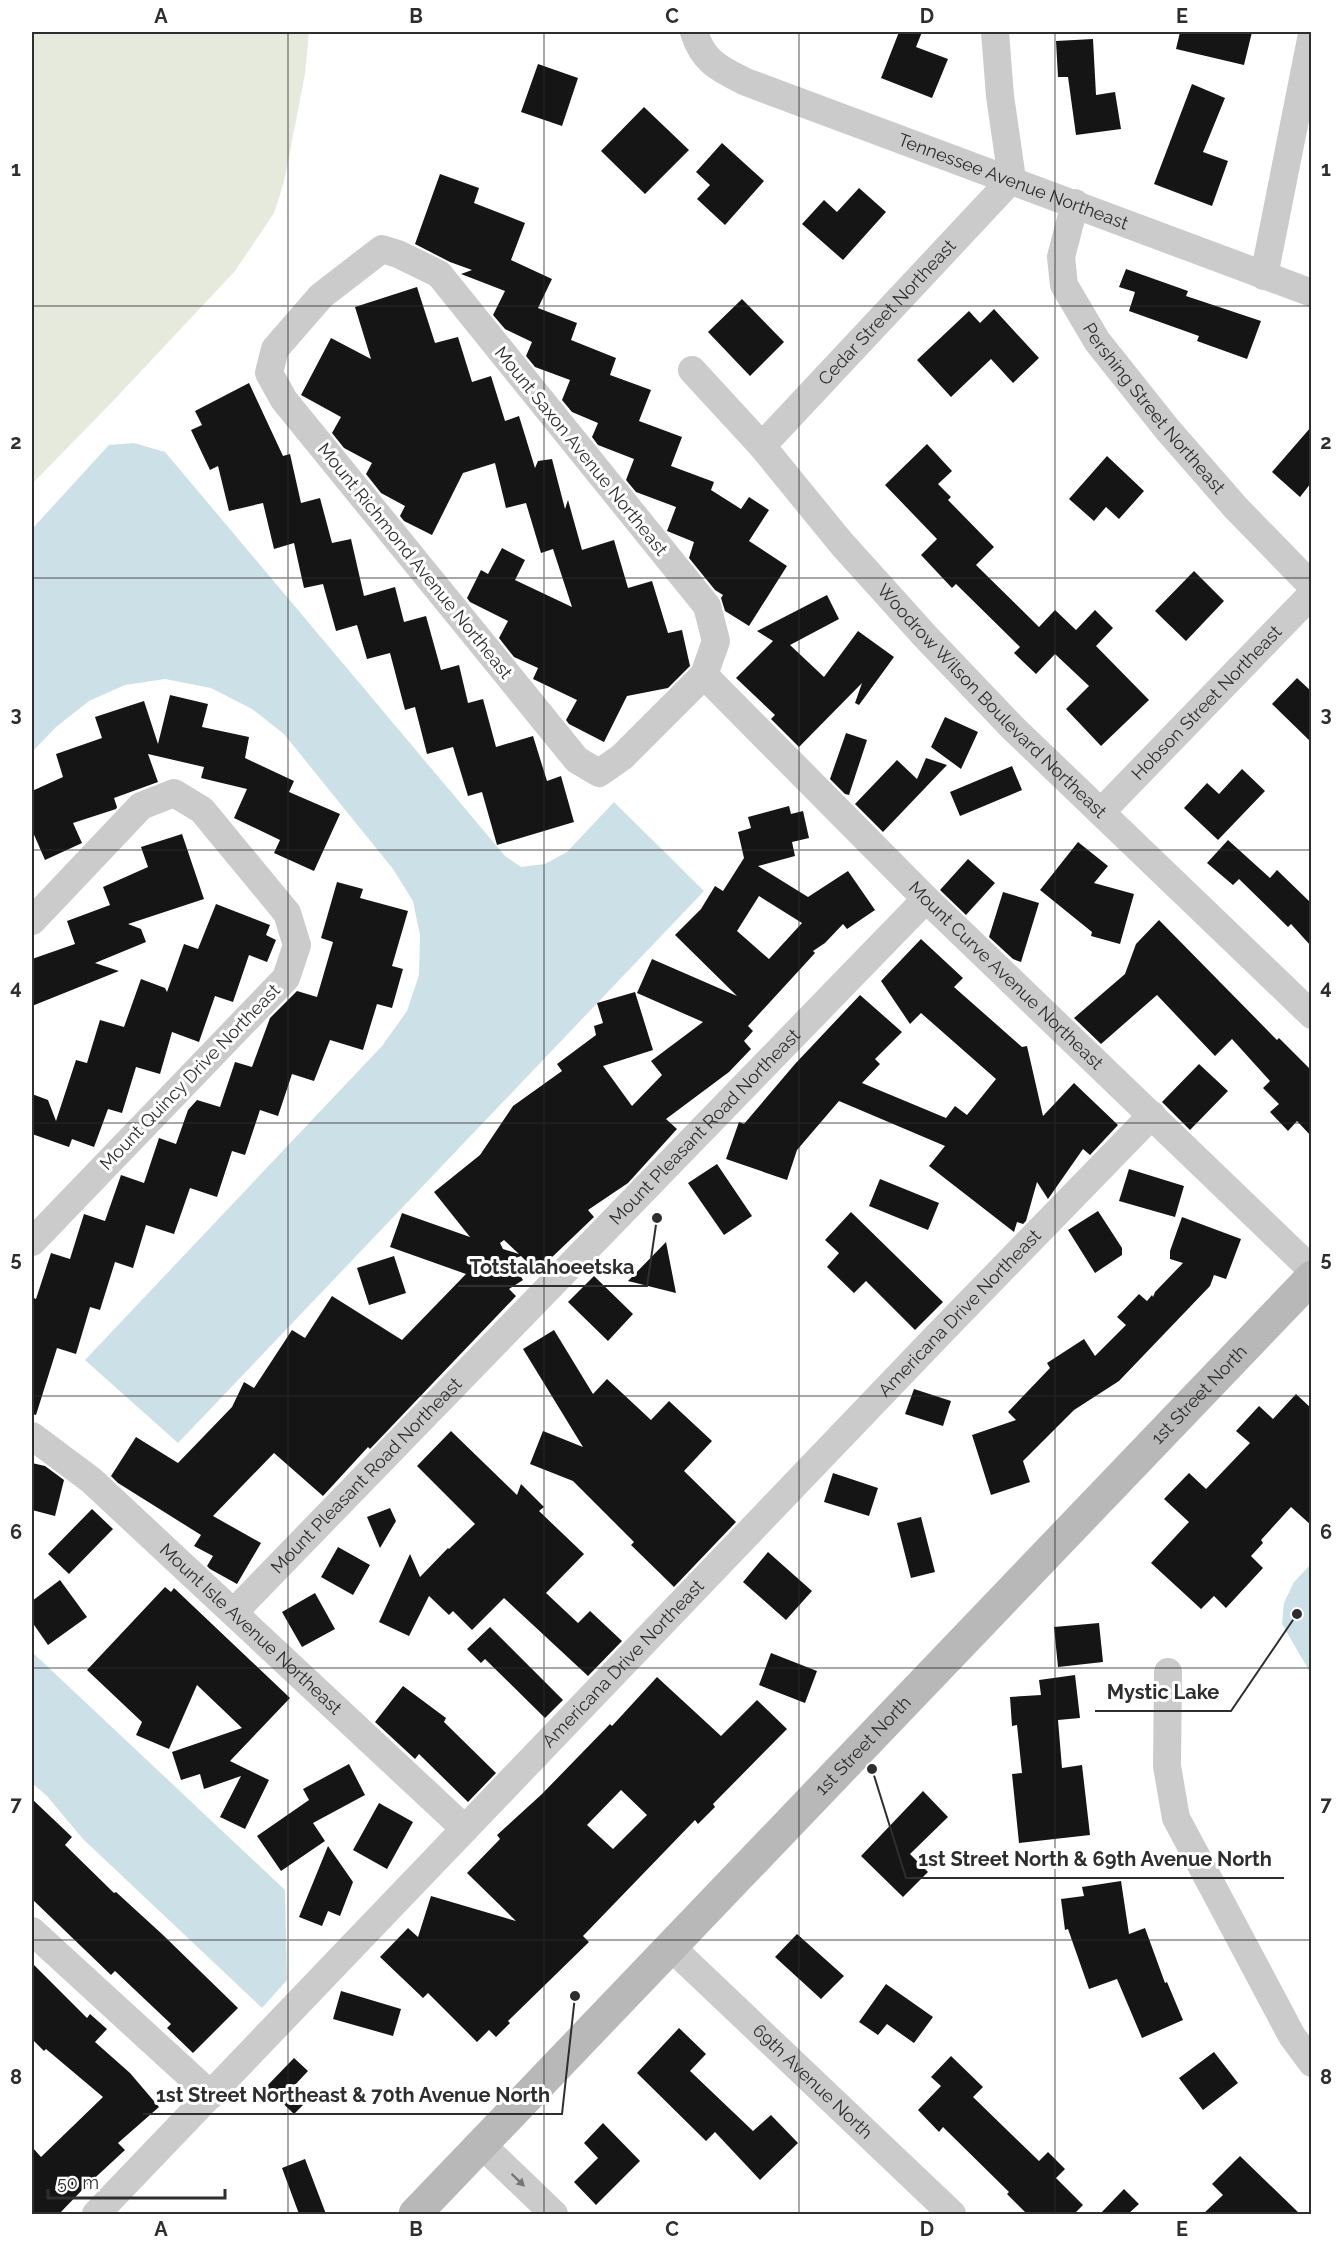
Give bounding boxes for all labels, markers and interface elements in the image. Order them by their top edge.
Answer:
text: A [154,4,168,28]
text: B [409,4,423,28]
text: C [665,4,679,28]
text: D [920,4,934,28]
text: E [1176,4,1188,28]
street label: Tennessee Avenue Northeast [895,129,1131,234]
text: 1 [11,157,21,181]
text: 1 [1321,157,1331,181]
street label: Cedar Street Northeast [814,235,960,389]
street label: Pershing Street Northeast [1079,319,1230,498]
street label: Mount Saxon Avenue Northeast [491,342,672,559]
text: 2 [10,430,22,454]
text: 2 [1320,430,1332,454]
street label: Mount Richmond Avenue Northeast [314,439,517,683]
street label: Woodrow Wilson Boulevard Northeast [873,579,1111,822]
street label: Hobson Street Northeast [1127,621,1286,784]
text: 3 [10,702,22,726]
text: 3 [1320,702,1332,726]
street label: Mount Curve Avenue Northeast [905,877,1108,1074]
text: 4 [10,975,22,999]
text: 4 [1320,975,1332,999]
street label: Mount Quincy Drive Northeast [95,979,284,1174]
street label: Mount Pleasant Road Northeast [605,1024,804,1229]
street label: Americana Drive Northeast [874,1225,1045,1401]
text: 5 [10,1247,22,1271]
text: 5 [1320,1247,1332,1271]
callout: Totstalahoeetska [458,1248,647,1286]
text: Totstalahoeetska [469,1255,635,1279]
street label: 1st Street North [1147,1341,1251,1448]
street label: Mount Pleasant Road Northeast [266,1373,466,1577]
text: 6 [10,1520,22,1544]
text: 6 [1320,1520,1332,1544]
street label: Mount Isle Avenue Northeast [156,1539,346,1719]
street label: Americana Drive Northeast [538,1575,708,1752]
callout: Mystic Lake [1095,1673,1231,1711]
text: Mystic Lake [1107,1680,1219,1704]
street label: 1st Street North [811,1692,915,1799]
text: 7 [10,1792,22,1816]
text: 7 [1320,1792,1332,1816]
callout: 1st Street North & 69th Avenue North [906,1840,1284,1878]
text: 1st Street North & 69th Avenue North [918,1847,1272,1871]
street label: 69th Avenue North [749,2020,877,2143]
text: 8 [10,2065,22,2089]
text: 8 [1320,2065,1332,2089]
callout: 1st Street Northeast & 70th Avenue North [143,2076,562,2114]
text: 1st Street Northeast & 70th Avenue North [156,2083,550,2107]
scale bar [48,2162,225,2200]
text: 50 m [57,2172,99,2193]
one-way arrow [510,2172,524,2186]
text: A [154,2217,168,2241]
text: B [409,2217,423,2241]
text: C [665,2217,679,2241]
text: D [920,2217,934,2241]
text: E [1176,2217,1188,2241]

